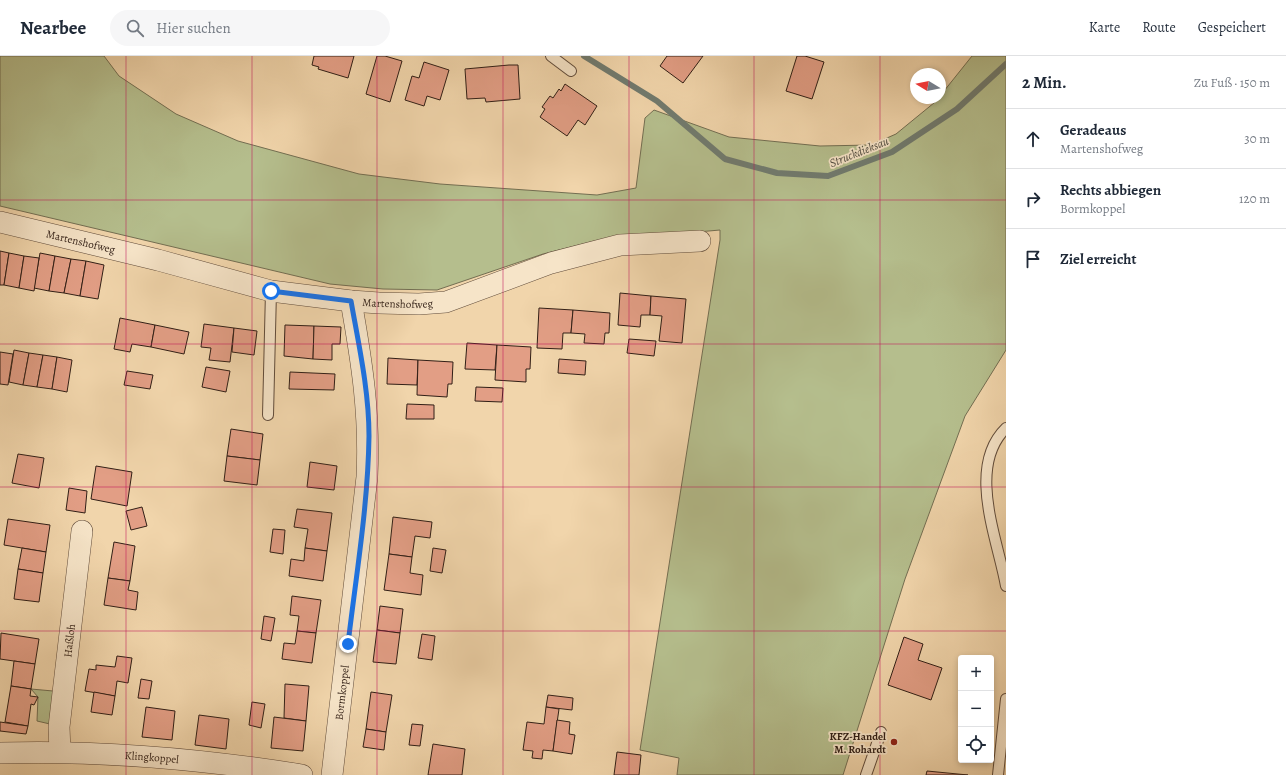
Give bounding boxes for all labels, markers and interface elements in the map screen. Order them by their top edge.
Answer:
search box [110,10,390,46]
text: Nearbee [20,15,86,41]
icon: search [124,17,146,39]
text: Hier suchen [156,18,231,38]
text: Karte [1089,18,1120,37]
text: Route [1142,18,1176,37]
text: Gespeichert [1198,18,1266,37]
north arrow [910,68,946,104]
text: 2 Min. [1022,71,1067,94]
text: Zu Fuß · 150 m [1194,74,1270,91]
text: Geradeaus [1060,120,1126,140]
icon: ahead [1022,128,1044,150]
text: 30 m [1244,130,1270,147]
water label: Struckdieksau [827,133,891,171]
text: Martenshofweg [1060,140,1143,157]
text: Rechts abbiegen [1060,180,1161,200]
icon: right [1022,188,1044,210]
text: 120 m [1239,190,1270,207]
text: Bormkoppel [1060,200,1125,217]
street label: Martenshofweg [45,226,117,257]
icon: arrive [1022,248,1044,270]
text: Ziel erreicht [1060,249,1136,269]
route start [262,282,280,300]
street label: Martenshofweg [362,294,434,312]
street label: Haßloh [60,623,79,658]
route end [339,635,357,653]
map controls [958,655,994,763]
button: + [958,655,994,691]
street label: Bormkoppel [331,664,352,721]
button: − [958,691,994,727]
button: locate [958,727,994,763]
place label: KFZ-Handel M. Rohardt [830,729,886,757]
marker: KFZ-Handel M. Rohardt [889,737,899,747]
street label: Klingkoppel [124,748,180,767]

